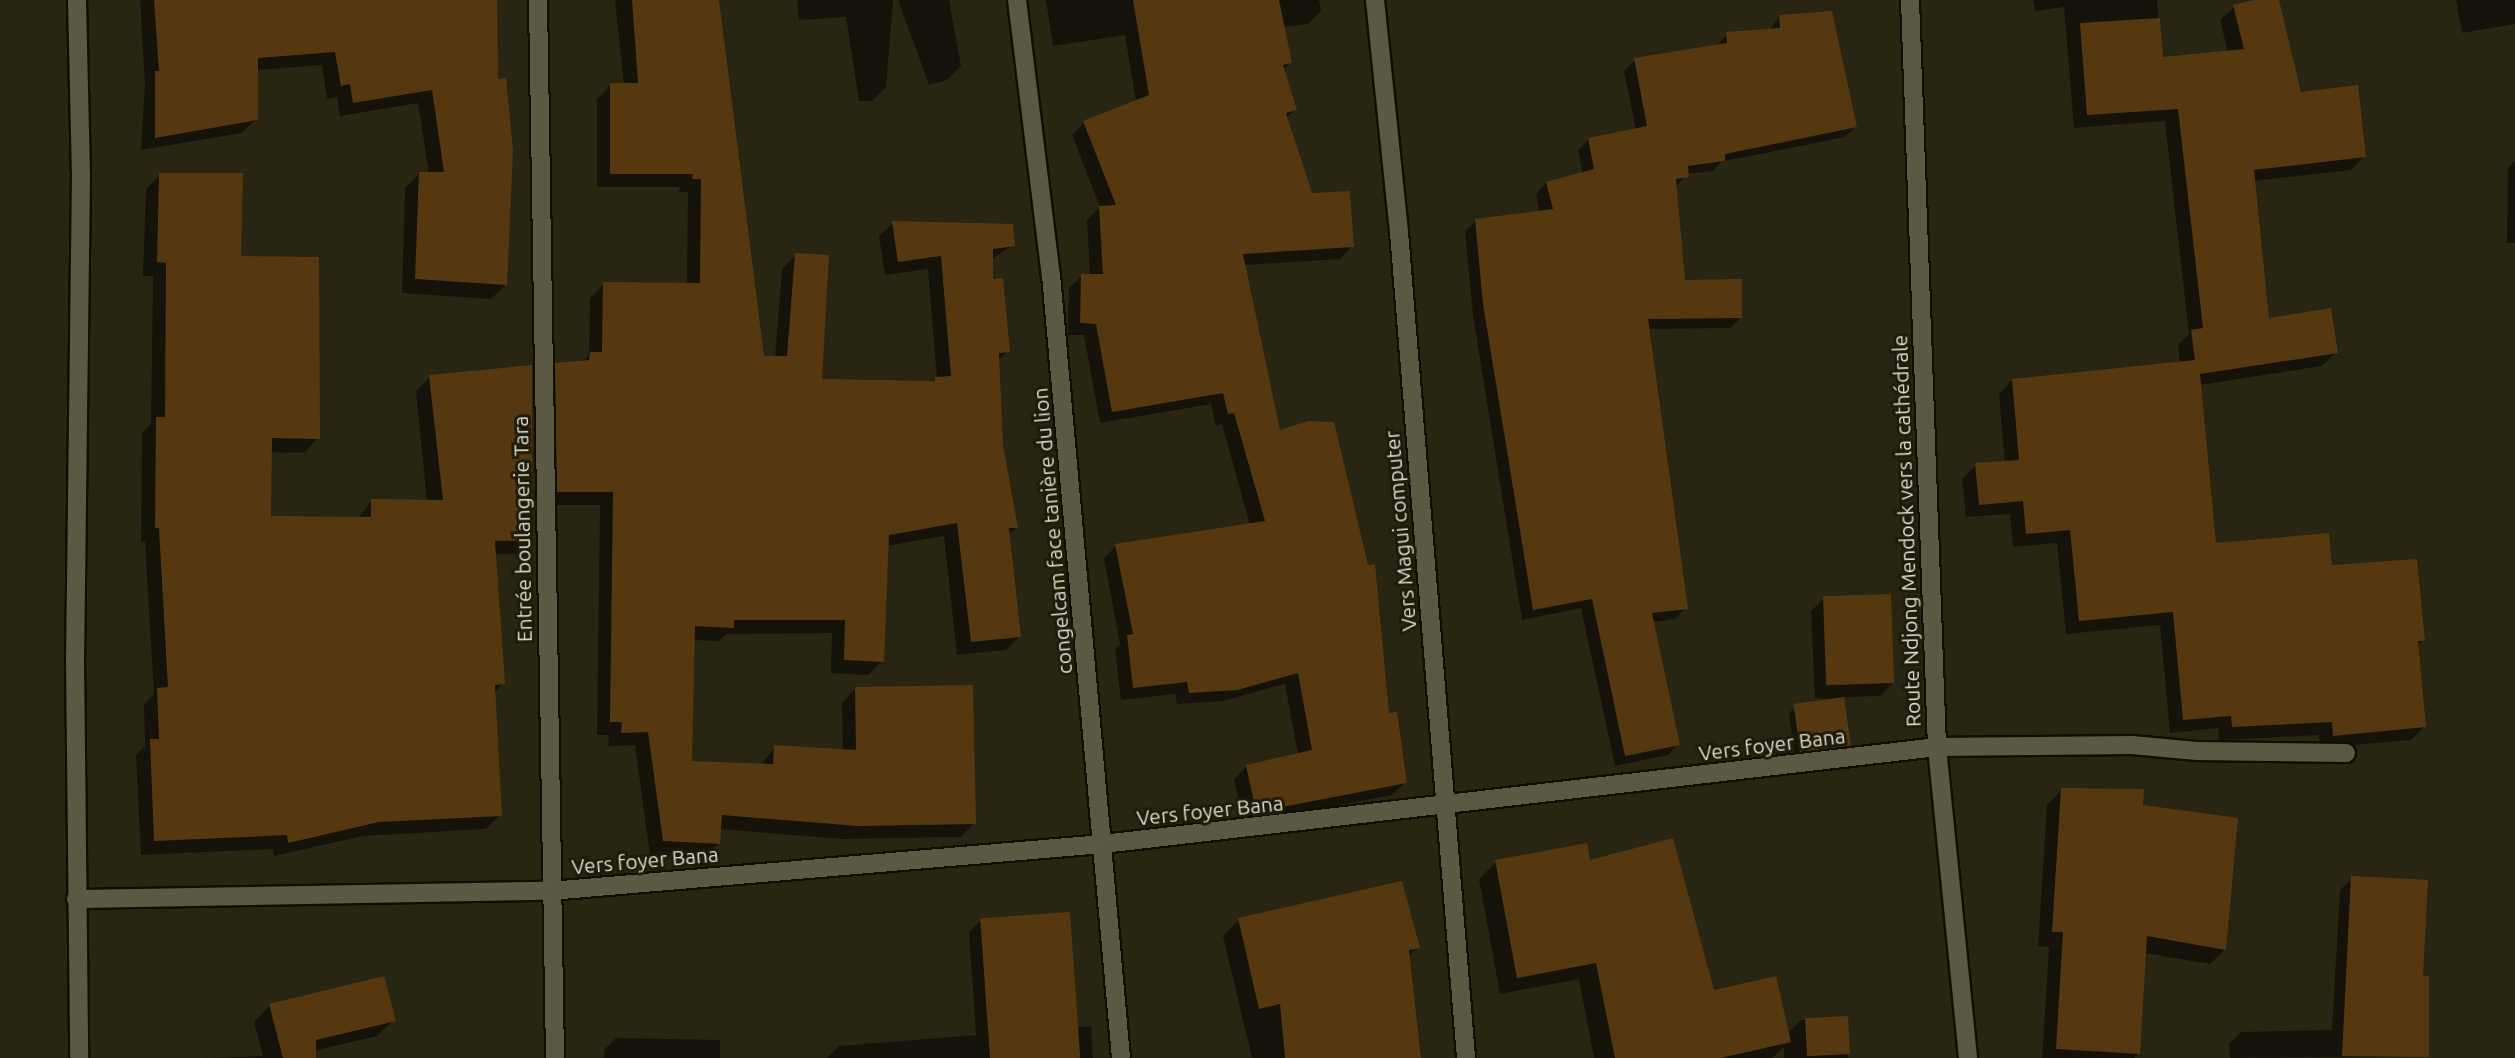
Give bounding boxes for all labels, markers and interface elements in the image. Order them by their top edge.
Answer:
street label: Route Ndjong Mendock vers la cathédrale [1887,335,1925,727]
street label: congelcam face tanière du lion [1027,387,1077,675]
street label: Entrée boulangerie Tara [507,416,537,642]
street label: Vers Magui computer [1379,430,1421,632]
street label: Vers foyer Bana [1697,722,1847,766]
street label: Vers foyer Bana [1135,790,1285,830]
street label: Vers foyer Bana [570,841,720,879]

